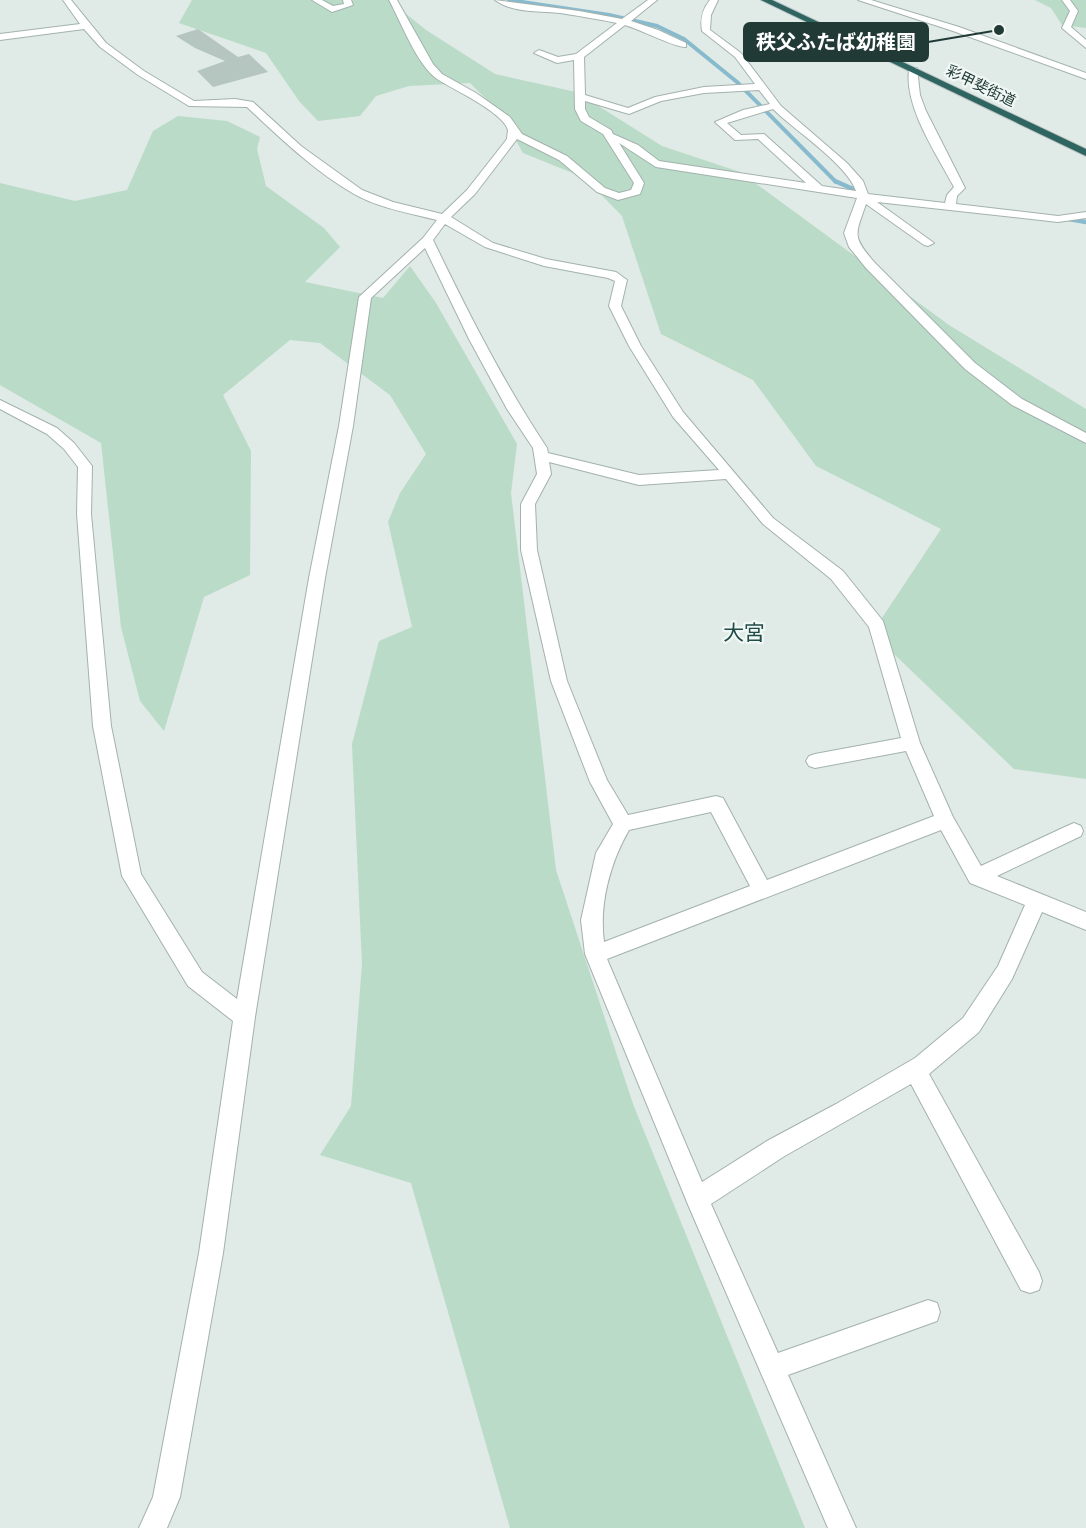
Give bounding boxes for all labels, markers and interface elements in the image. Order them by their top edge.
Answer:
callout: 秩父ふたば幼稚園 [744,23,928,61]
text: 秩父ふたば幼稚園 [756,29,916,54]
street label: 彩甲斐街道 [943,61,1019,111]
district label: 大宮 [723,619,765,645]

